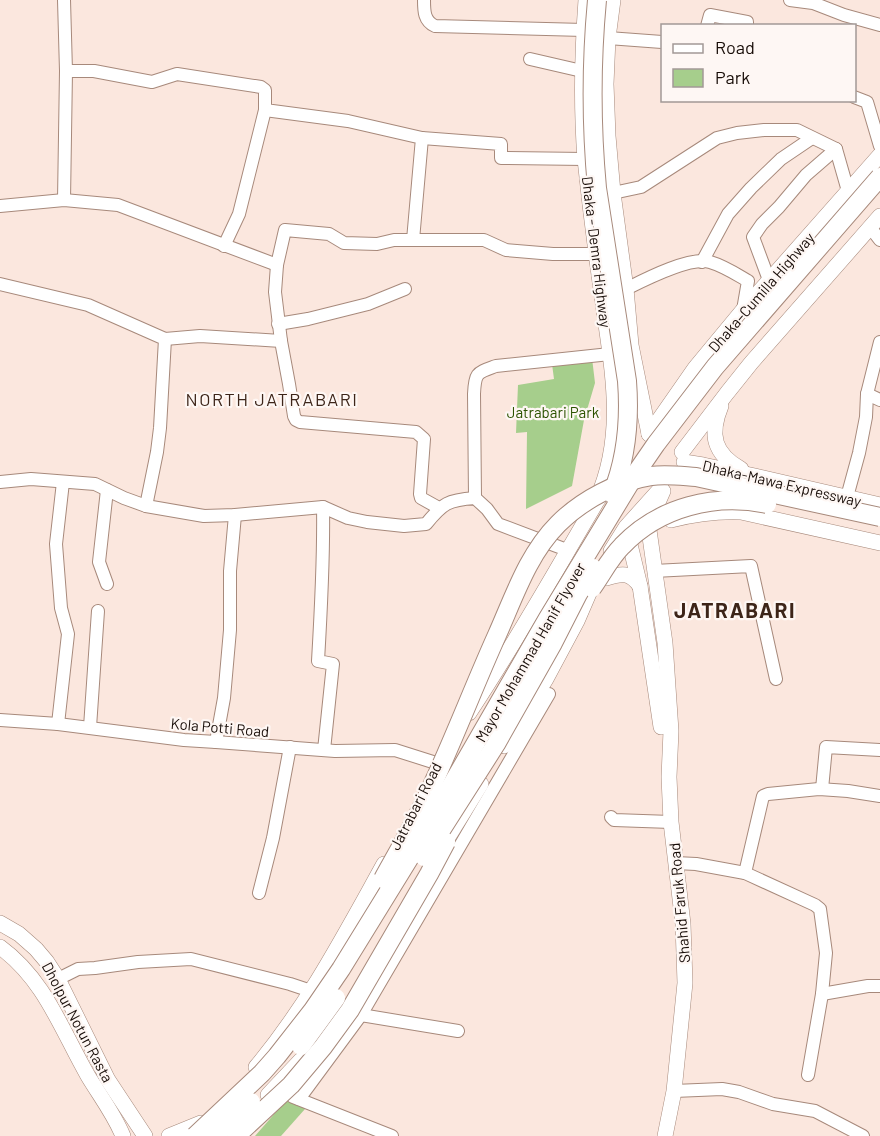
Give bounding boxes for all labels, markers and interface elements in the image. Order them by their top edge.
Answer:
legend [661,24,856,102]
text: Road [715,36,755,58]
text: Park [715,66,750,88]
street label: Dhaka - Demra Highway [579,175,615,329]
street label: Dhaka–Cumilla Highway [704,228,818,355]
district label: NORTH JATRABARI [186,388,358,410]
park label: Jatrabari Park [507,403,600,421]
street label: Dhaka-Mawa Expressway [701,456,863,510]
street label: Mayor Mohammad Hanif Flyover [471,558,589,745]
district label: JATRABARI [674,597,796,622]
street label: Kola Potti Road [170,714,270,740]
street label: Jatrabari Road [385,759,445,853]
street label: Shahid Faruk Road [665,842,693,964]
street label: Dholpur Notun Rasta [39,959,117,1085]

